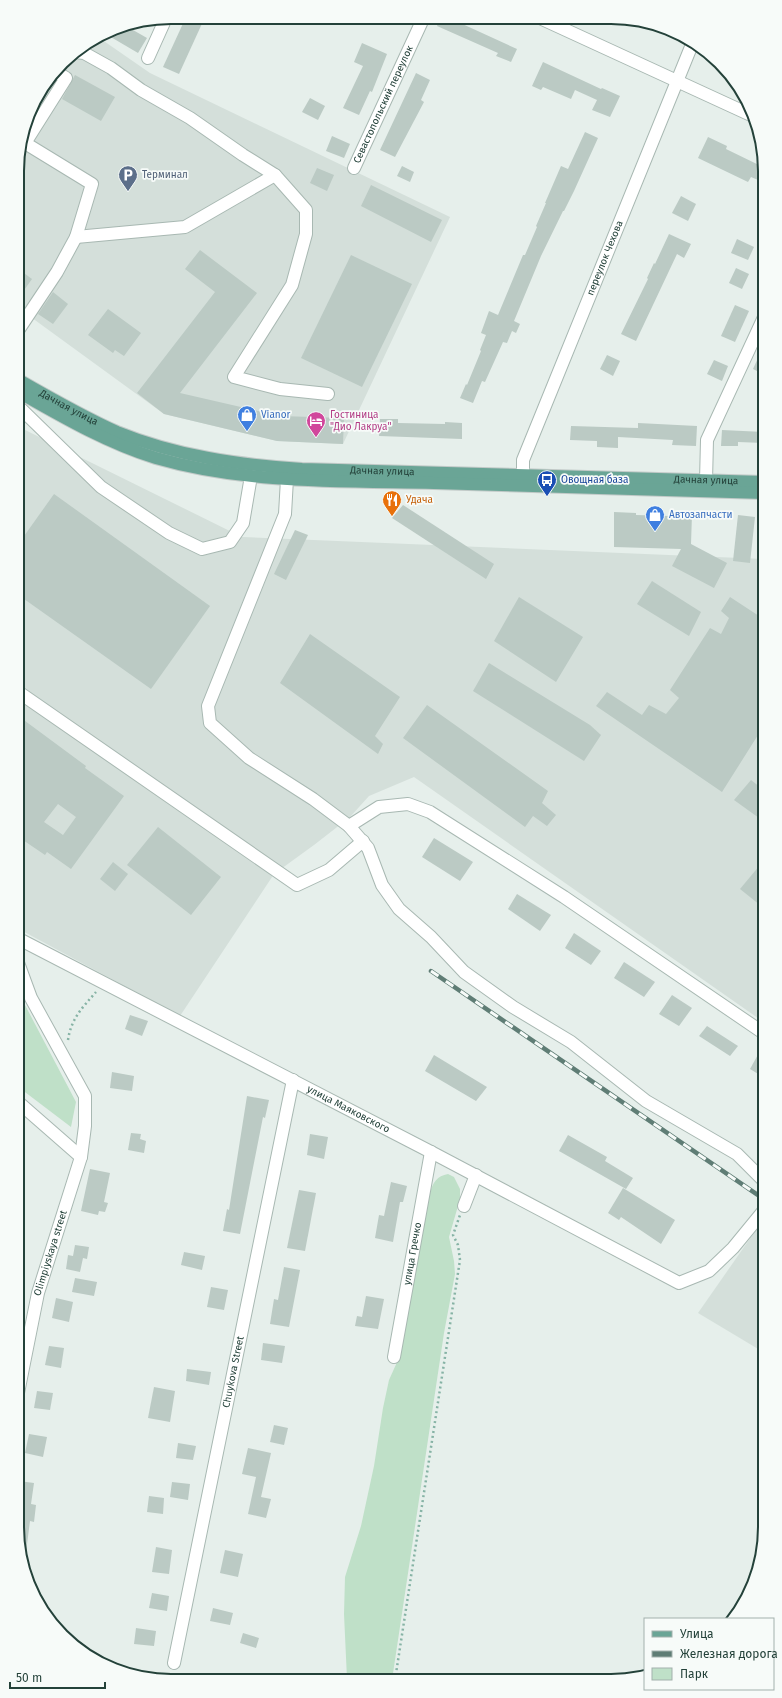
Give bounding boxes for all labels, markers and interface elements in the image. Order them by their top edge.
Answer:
street label: Севастопольский переулок [351,43,416,165]
parking icon: Терминал [117,164,139,192]
place label: Терминал [142,169,188,181]
street label: переулок Чехова [584,219,626,297]
street label: Дачная улица [36,387,100,428]
shop icon: Vianor [236,404,258,432]
place label: Vianor [261,409,291,421]
place label: Гостиница "Дио Лакруа" [330,409,391,433]
hotel icon: Гостиница "Дио Лакруа" [305,410,327,438]
street label: Дачная улица [349,464,415,478]
bus stop icon: Овощная база [536,469,558,497]
street label: Дачная улица [673,473,739,487]
place label: Овощная база [561,474,628,486]
restaurant icon: Удача [381,489,403,517]
place label: Удача [406,494,433,506]
shop icon: Автозапчасти [644,504,666,532]
place label: Автозапчасти [669,509,733,521]
street label: улица Маяковского [305,1083,392,1136]
street label: Olimpiyskaya street [31,1208,70,1297]
street label: улица Гречко [401,1221,424,1286]
street label: Chuykova Street [220,1335,247,1409]
legend [644,1618,774,1690]
text: Улица [680,1627,714,1641]
text: Железная дорога [680,1647,778,1661]
scale bar [10,1664,105,1690]
text: Парк [680,1667,709,1681]
text: 50 m [16,1671,42,1685]

